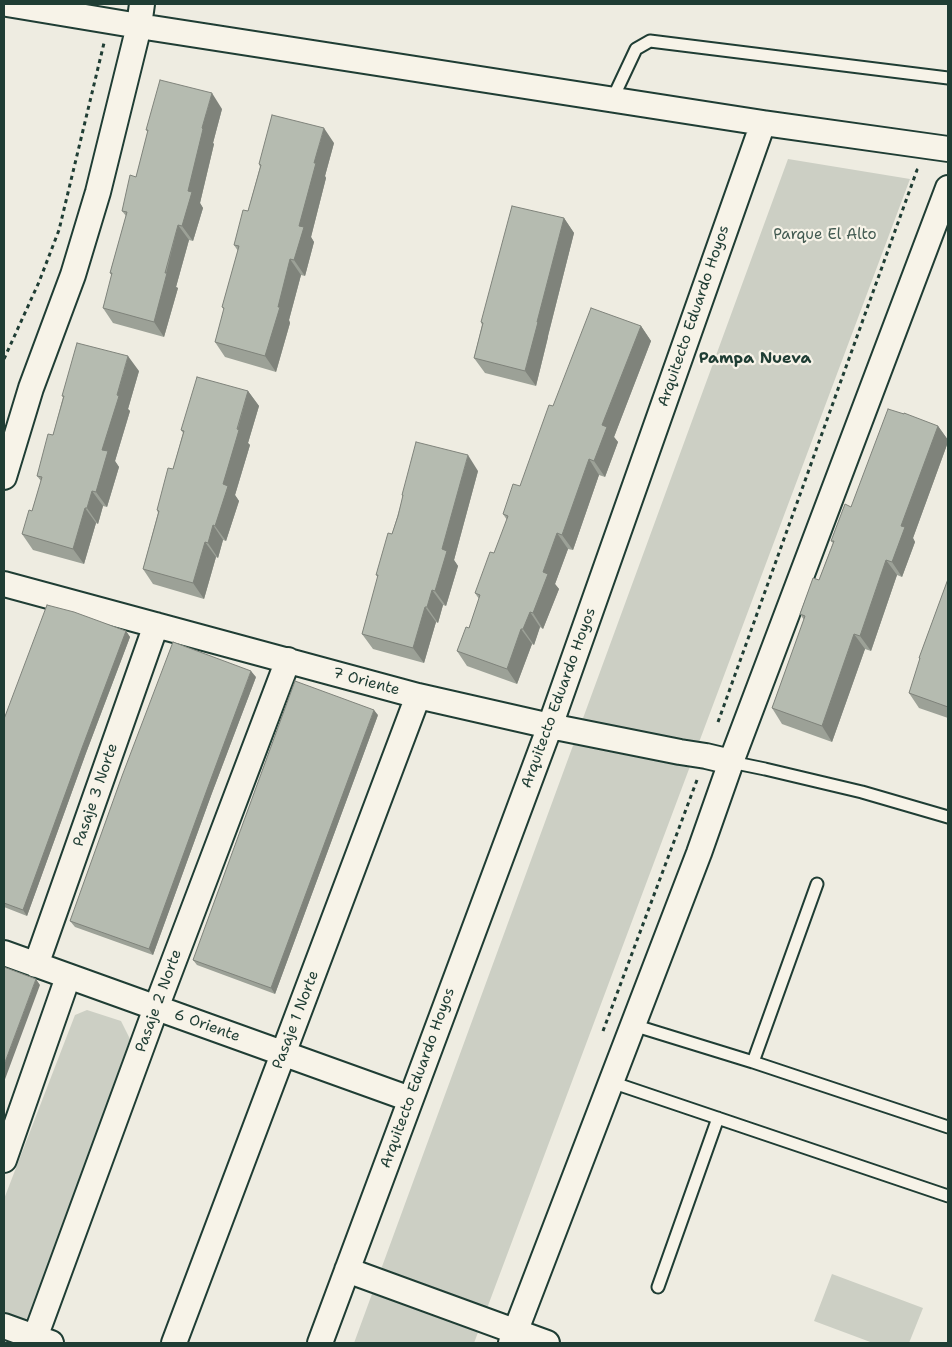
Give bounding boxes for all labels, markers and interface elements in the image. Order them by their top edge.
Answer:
street label: Arquitecto Eduardo Hoyos [654,223,734,409]
park label: Parque El Alto [773,226,877,244]
district label: Pampa Nueva [699,349,811,369]
street label: Arquitecto Eduardo Hoyos [518,605,600,791]
street label: 7 Oriente [330,664,402,700]
street label: Pasaje 3 Norte [70,741,122,849]
street label: Pasaje 2 Norte [132,947,186,1055]
street label: Pasaje 1 Norte [269,968,323,1072]
street label: Arquitecto Eduardo Hoyos [377,985,459,1171]
street label: 6 Oriente [172,1006,242,1046]

